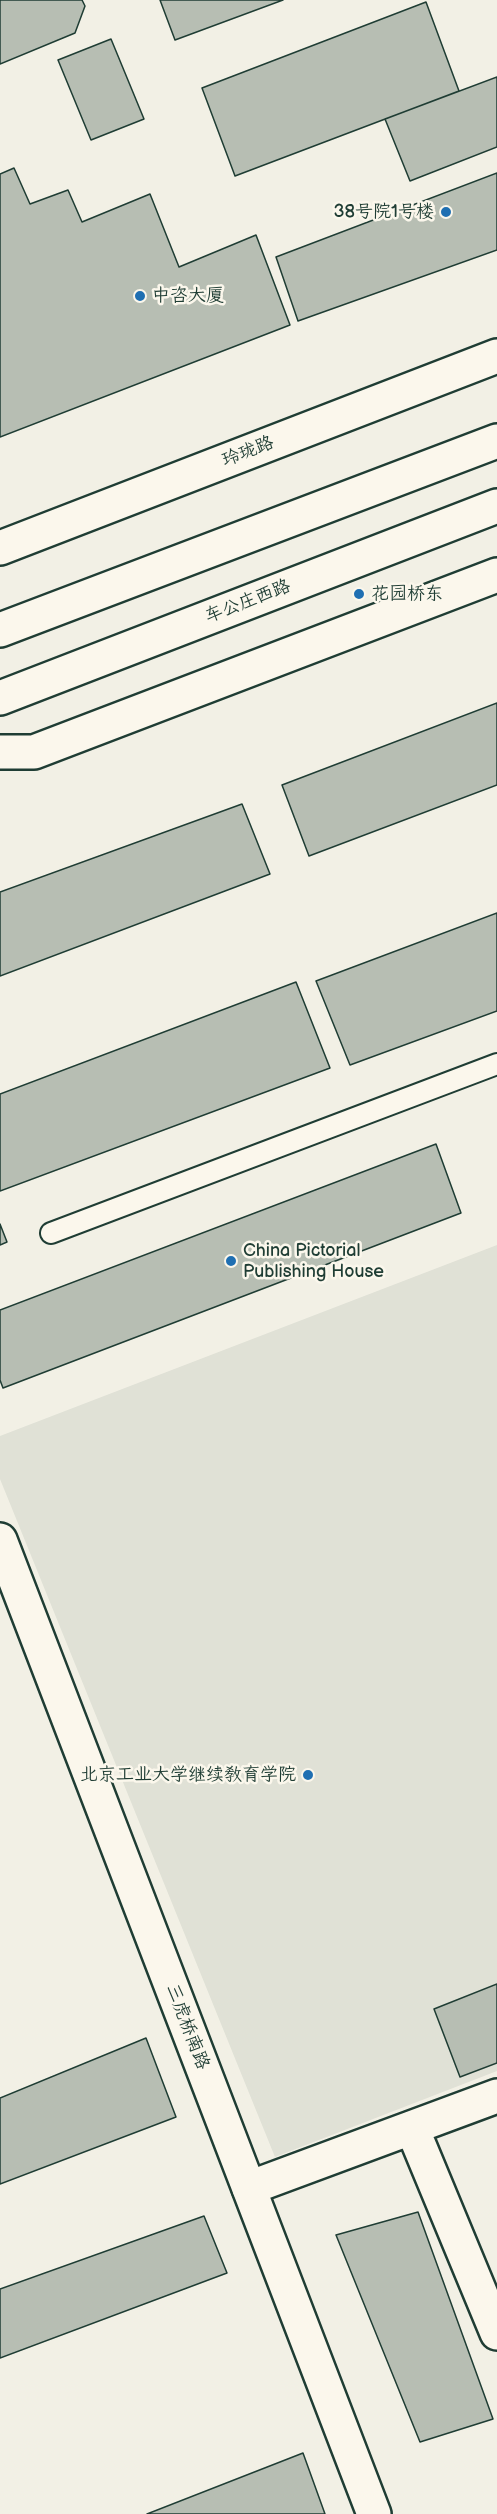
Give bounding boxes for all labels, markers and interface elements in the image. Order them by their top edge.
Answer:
place label: 38号院1号楼 [333,201,434,223]
marker: 38号院1号楼 [439,205,453,219]
place label: 中咨大厦 [152,285,224,307]
marker: 中咨大厦 [133,289,147,303]
street label: 玲珑路 [219,432,277,472]
street label: 车公庄西路 [202,576,294,628]
place label: 花园桥东 [371,583,443,605]
marker: 花园桥东 [352,587,366,601]
place label: China Pictorial Publishing House [243,1240,384,1282]
marker: China Pictorial Publishing House [224,1254,238,1268]
place label: 北京工业大学继续教育学院 [80,1764,296,1786]
marker: 北京工业大学继续教育学院 [301,1768,315,1782]
street label: 三虎桥南路 [161,1981,213,2073]

